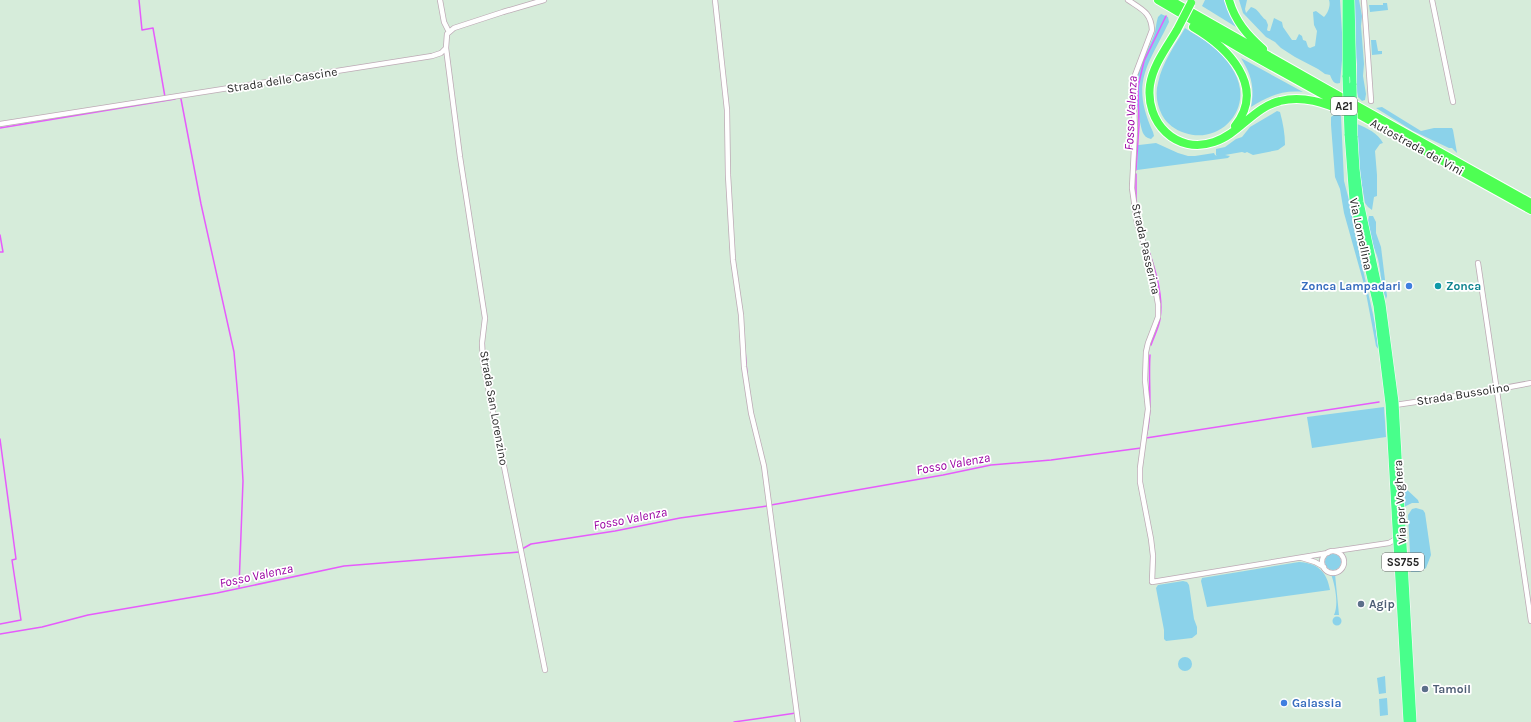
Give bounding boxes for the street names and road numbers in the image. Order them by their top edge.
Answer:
street label: Strada delle Cascine [226,64,338,96]
road number: A21 [1331,97,1357,115]
street label: Autostrada dei Vini [1368,116,1466,178]
street label: Via Lomellina [1347,197,1375,271]
street label: Strada Passerina [1129,202,1163,296]
street label: Strada San Lorenzino [477,350,511,466]
street label: Strada Bussolino [1416,380,1510,408]
street label: Via per Voghera [1391,460,1409,544]
road number: SS755 [1382,553,1424,571]

